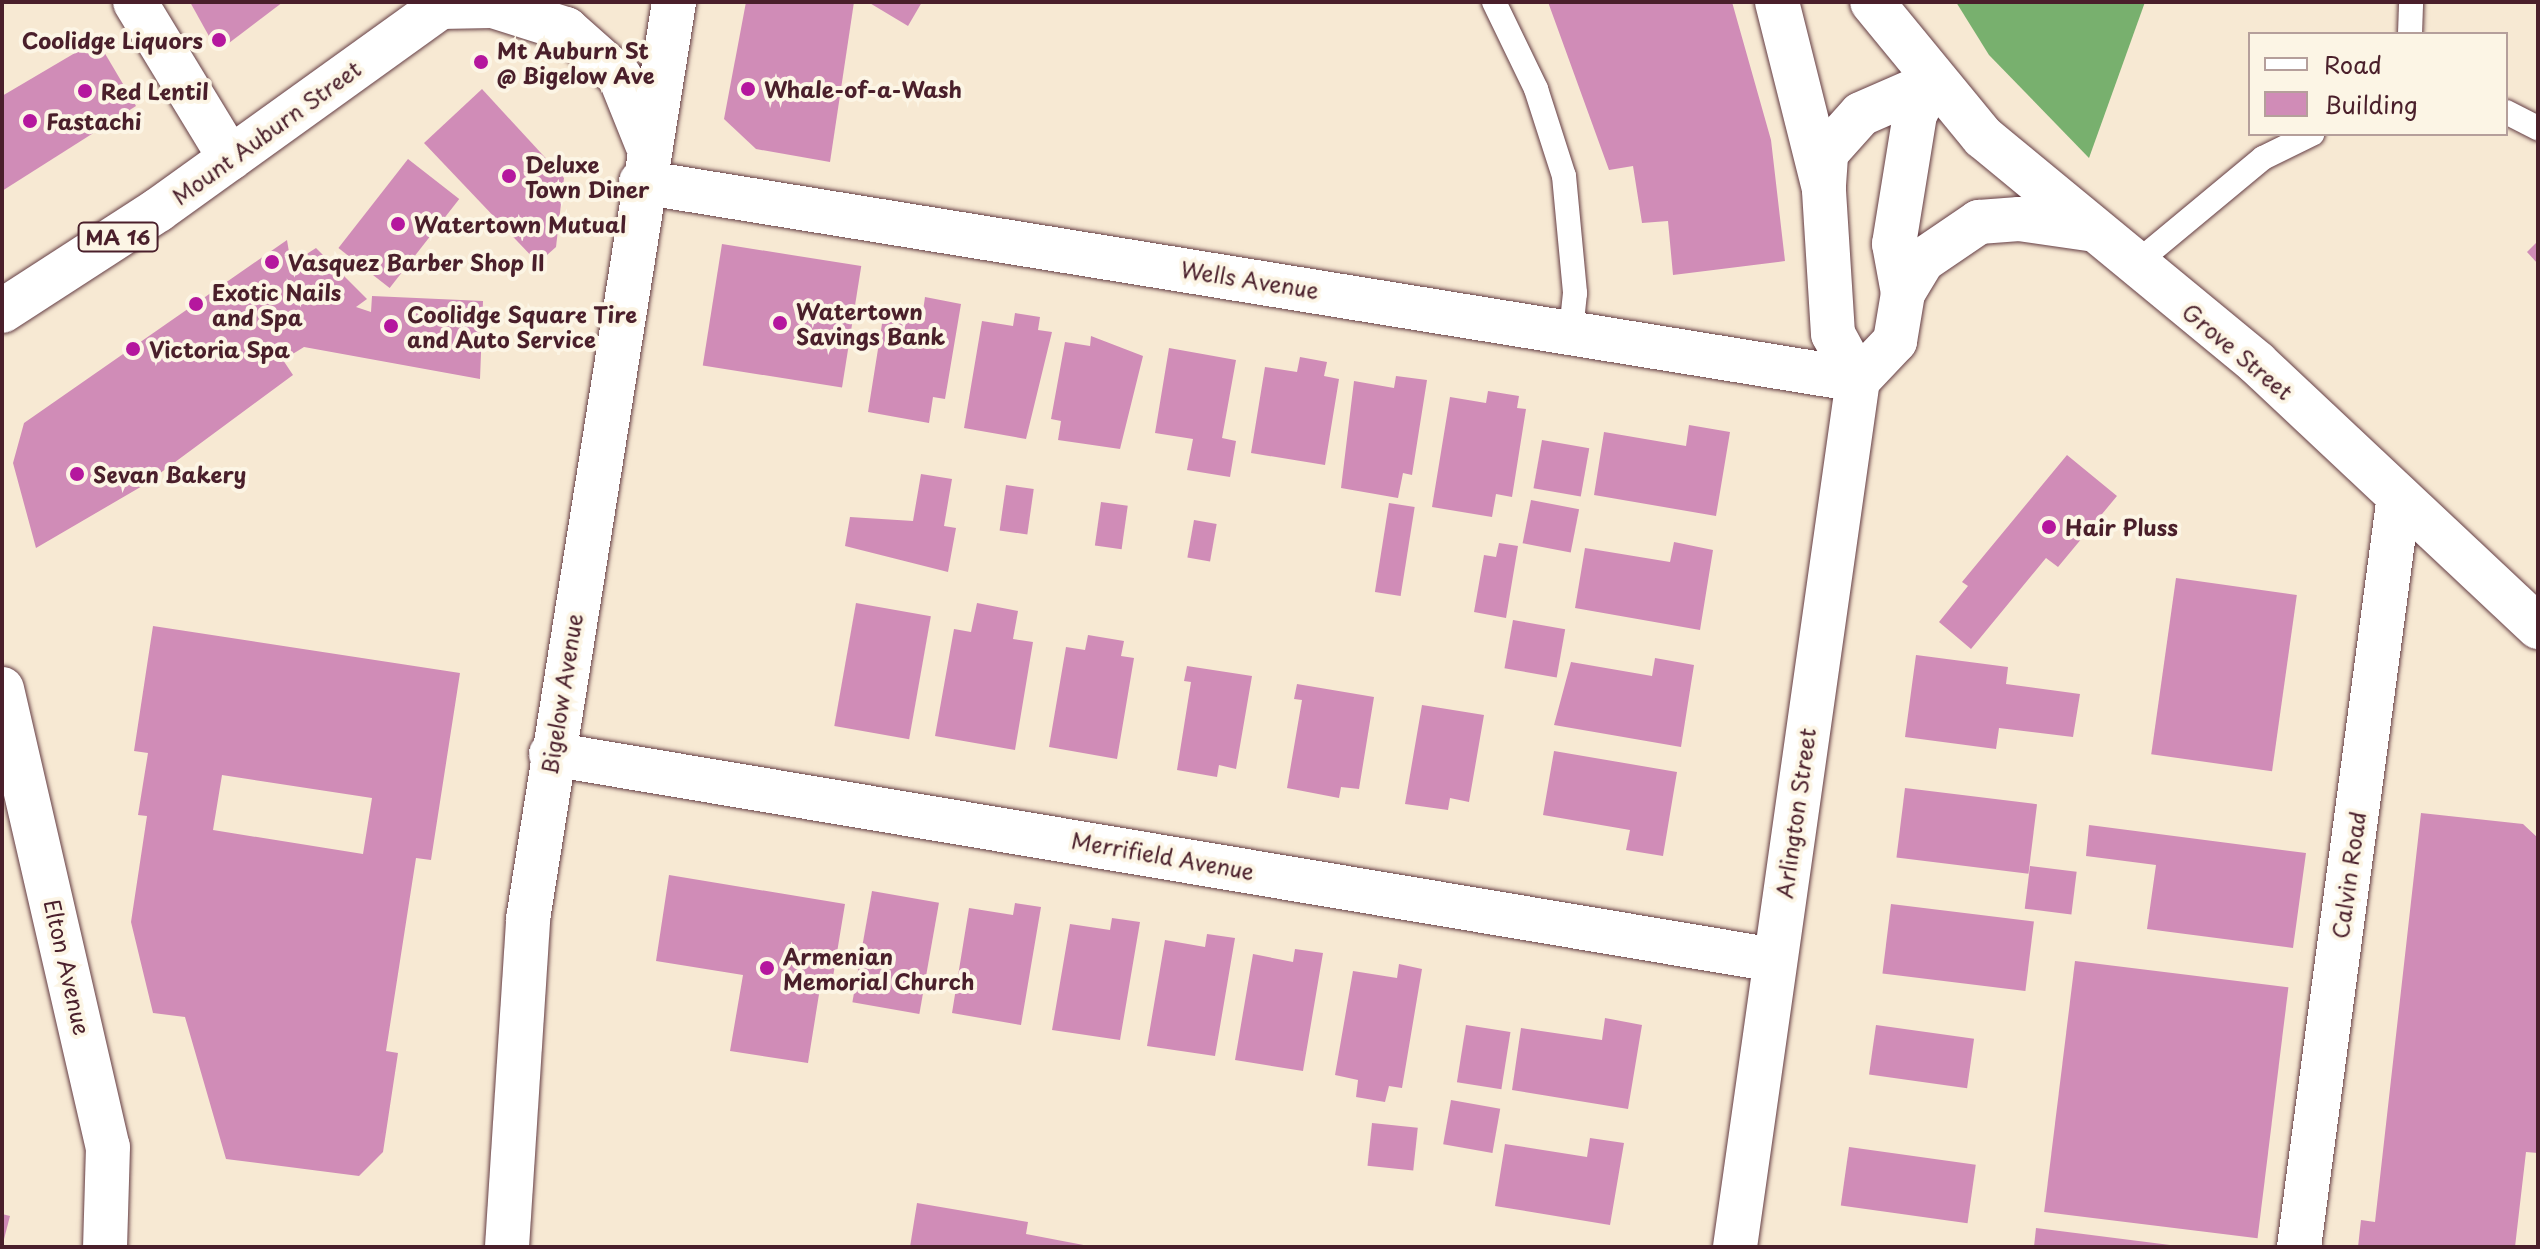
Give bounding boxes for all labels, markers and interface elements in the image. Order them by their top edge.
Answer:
place label: Coolidge Liquors [20,27,203,53]
marker: Coolidge Liquors [210,31,228,49]
legend [2248,32,2508,136]
place label: Mt Auburn St @ Bigelow Ave [497,36,656,88]
text: Road [2324,46,2382,82]
marker: Mt Auburn St @ Bigelow Ave [472,53,490,71]
street label: Mount Auburn Street [166,55,366,209]
place label: Whale-of-a-Wash [764,76,962,102]
place label: Red Lentil [101,78,212,104]
marker: Whale-of-a-Wash [739,80,757,98]
marker: Red Lentil [76,82,94,100]
text: Building [2324,86,2418,122]
place label: Fastachi [46,108,142,134]
marker: Fastachi [21,112,39,130]
place label: Deluxe Town Diner [525,150,649,202]
marker: Deluxe Town Diner [500,167,518,185]
place label: Watertown Mutual [414,211,626,237]
marker: Watertown Mutual [389,215,407,233]
road number: MA 16 [78,221,158,253]
place label: Vasquez Barber Shop II [288,249,548,275]
marker: Vasquez Barber Shop II [263,253,281,271]
street label: Wells Avenue [1180,255,1320,303]
place label: Exotic Nails and Spa [212,278,342,330]
marker: Exotic Nails and Spa [187,295,205,313]
place label: Watertown Savings Bank [796,297,945,348]
street label: Grove Street [2177,297,2299,405]
place label: Coolidge Square Tire and Auto Service [407,300,639,352]
marker: Watertown Savings Bank [771,314,789,332]
marker: Coolidge Square Tire and Auto Service [382,317,400,335]
place label: Victoria Spa [149,336,289,362]
marker: Victoria Spa [124,340,142,358]
place label: Sevan Bakery [93,461,247,487]
marker: Sevan Bakery [68,465,86,483]
place label: Hair Pluss [2065,514,2178,540]
marker: Hair Pluss [2040,518,2058,536]
street label: Bigelow Avenue [535,611,587,777]
street label: Arlington Street [1770,726,1820,900]
street label: Calvin Road [2326,811,2370,939]
street label: Merrifield Avenue [1070,826,1256,884]
street label: Elton Avenue [40,898,96,1036]
place label: Armenian Memorial Church [783,942,975,994]
marker: Armenian Memorial Church [758,959,776,977]

